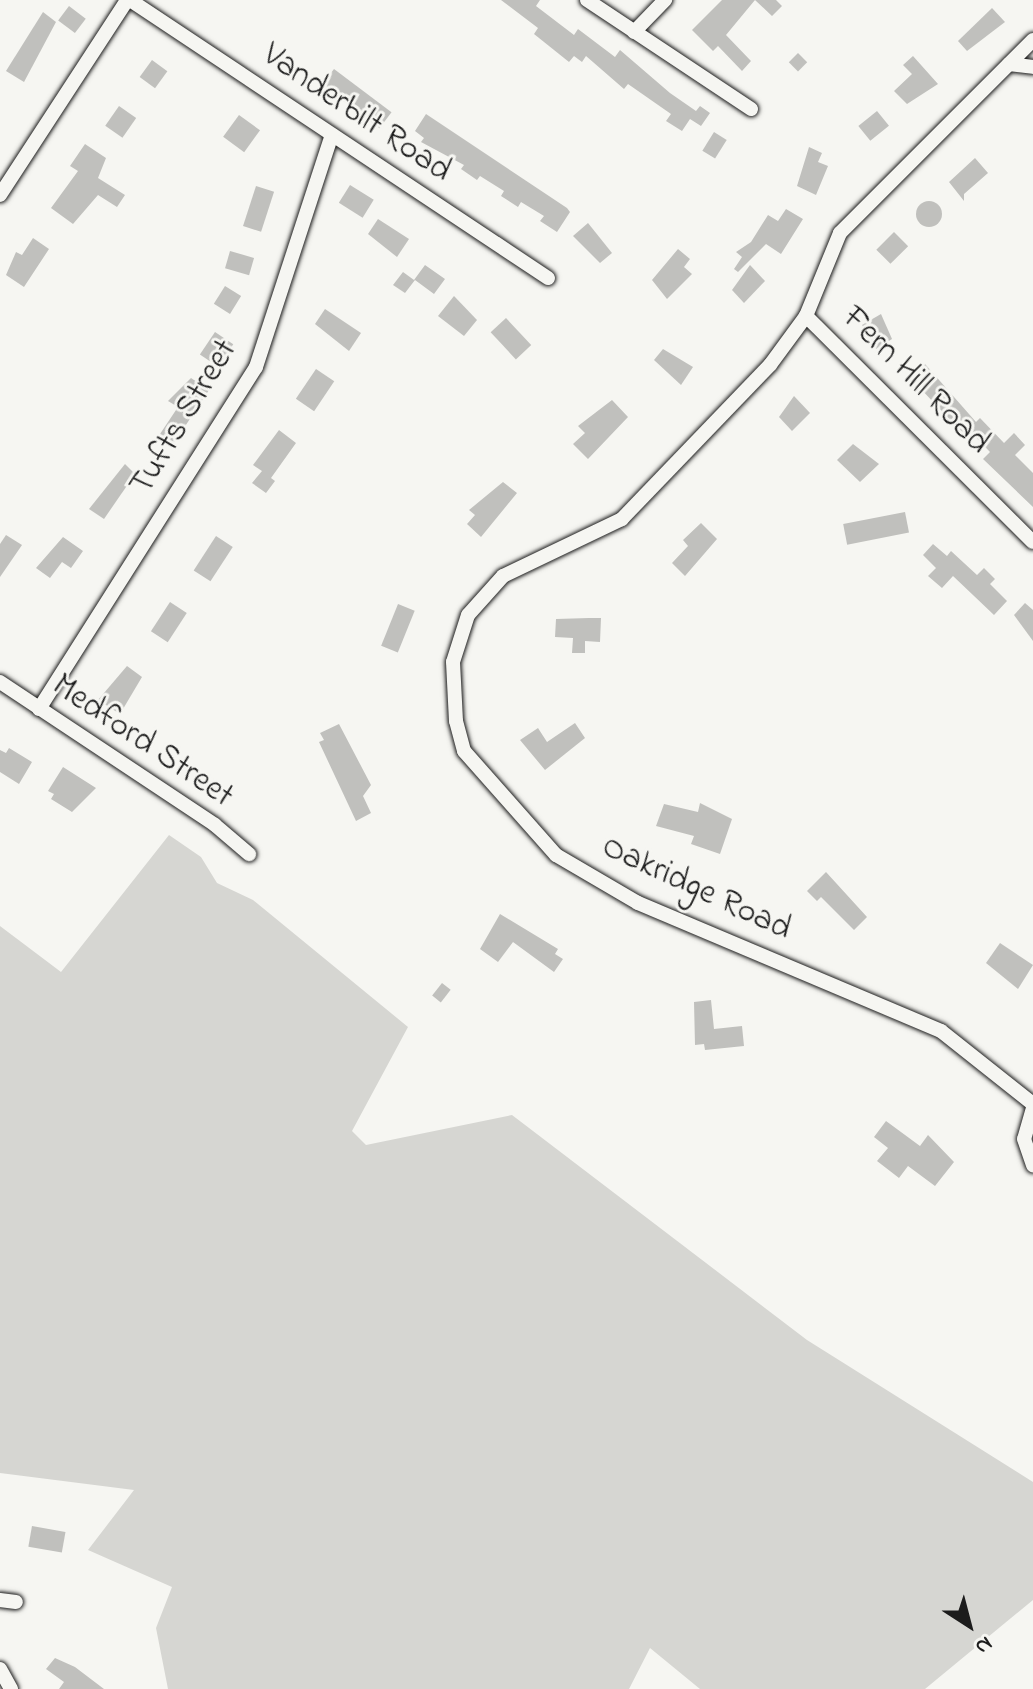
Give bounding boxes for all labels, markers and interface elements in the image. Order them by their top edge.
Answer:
street label: Vanderbilt Road [254,36,458,192]
street label: Fern Hill Road [832,298,998,464]
street label: Tufts Street [123,333,247,503]
street label: Medford Street [43,666,241,818]
street label: Oakridge Road [595,827,797,951]
north arrow [929,1585,1009,1665]
text: N [968,1627,999,1662]

